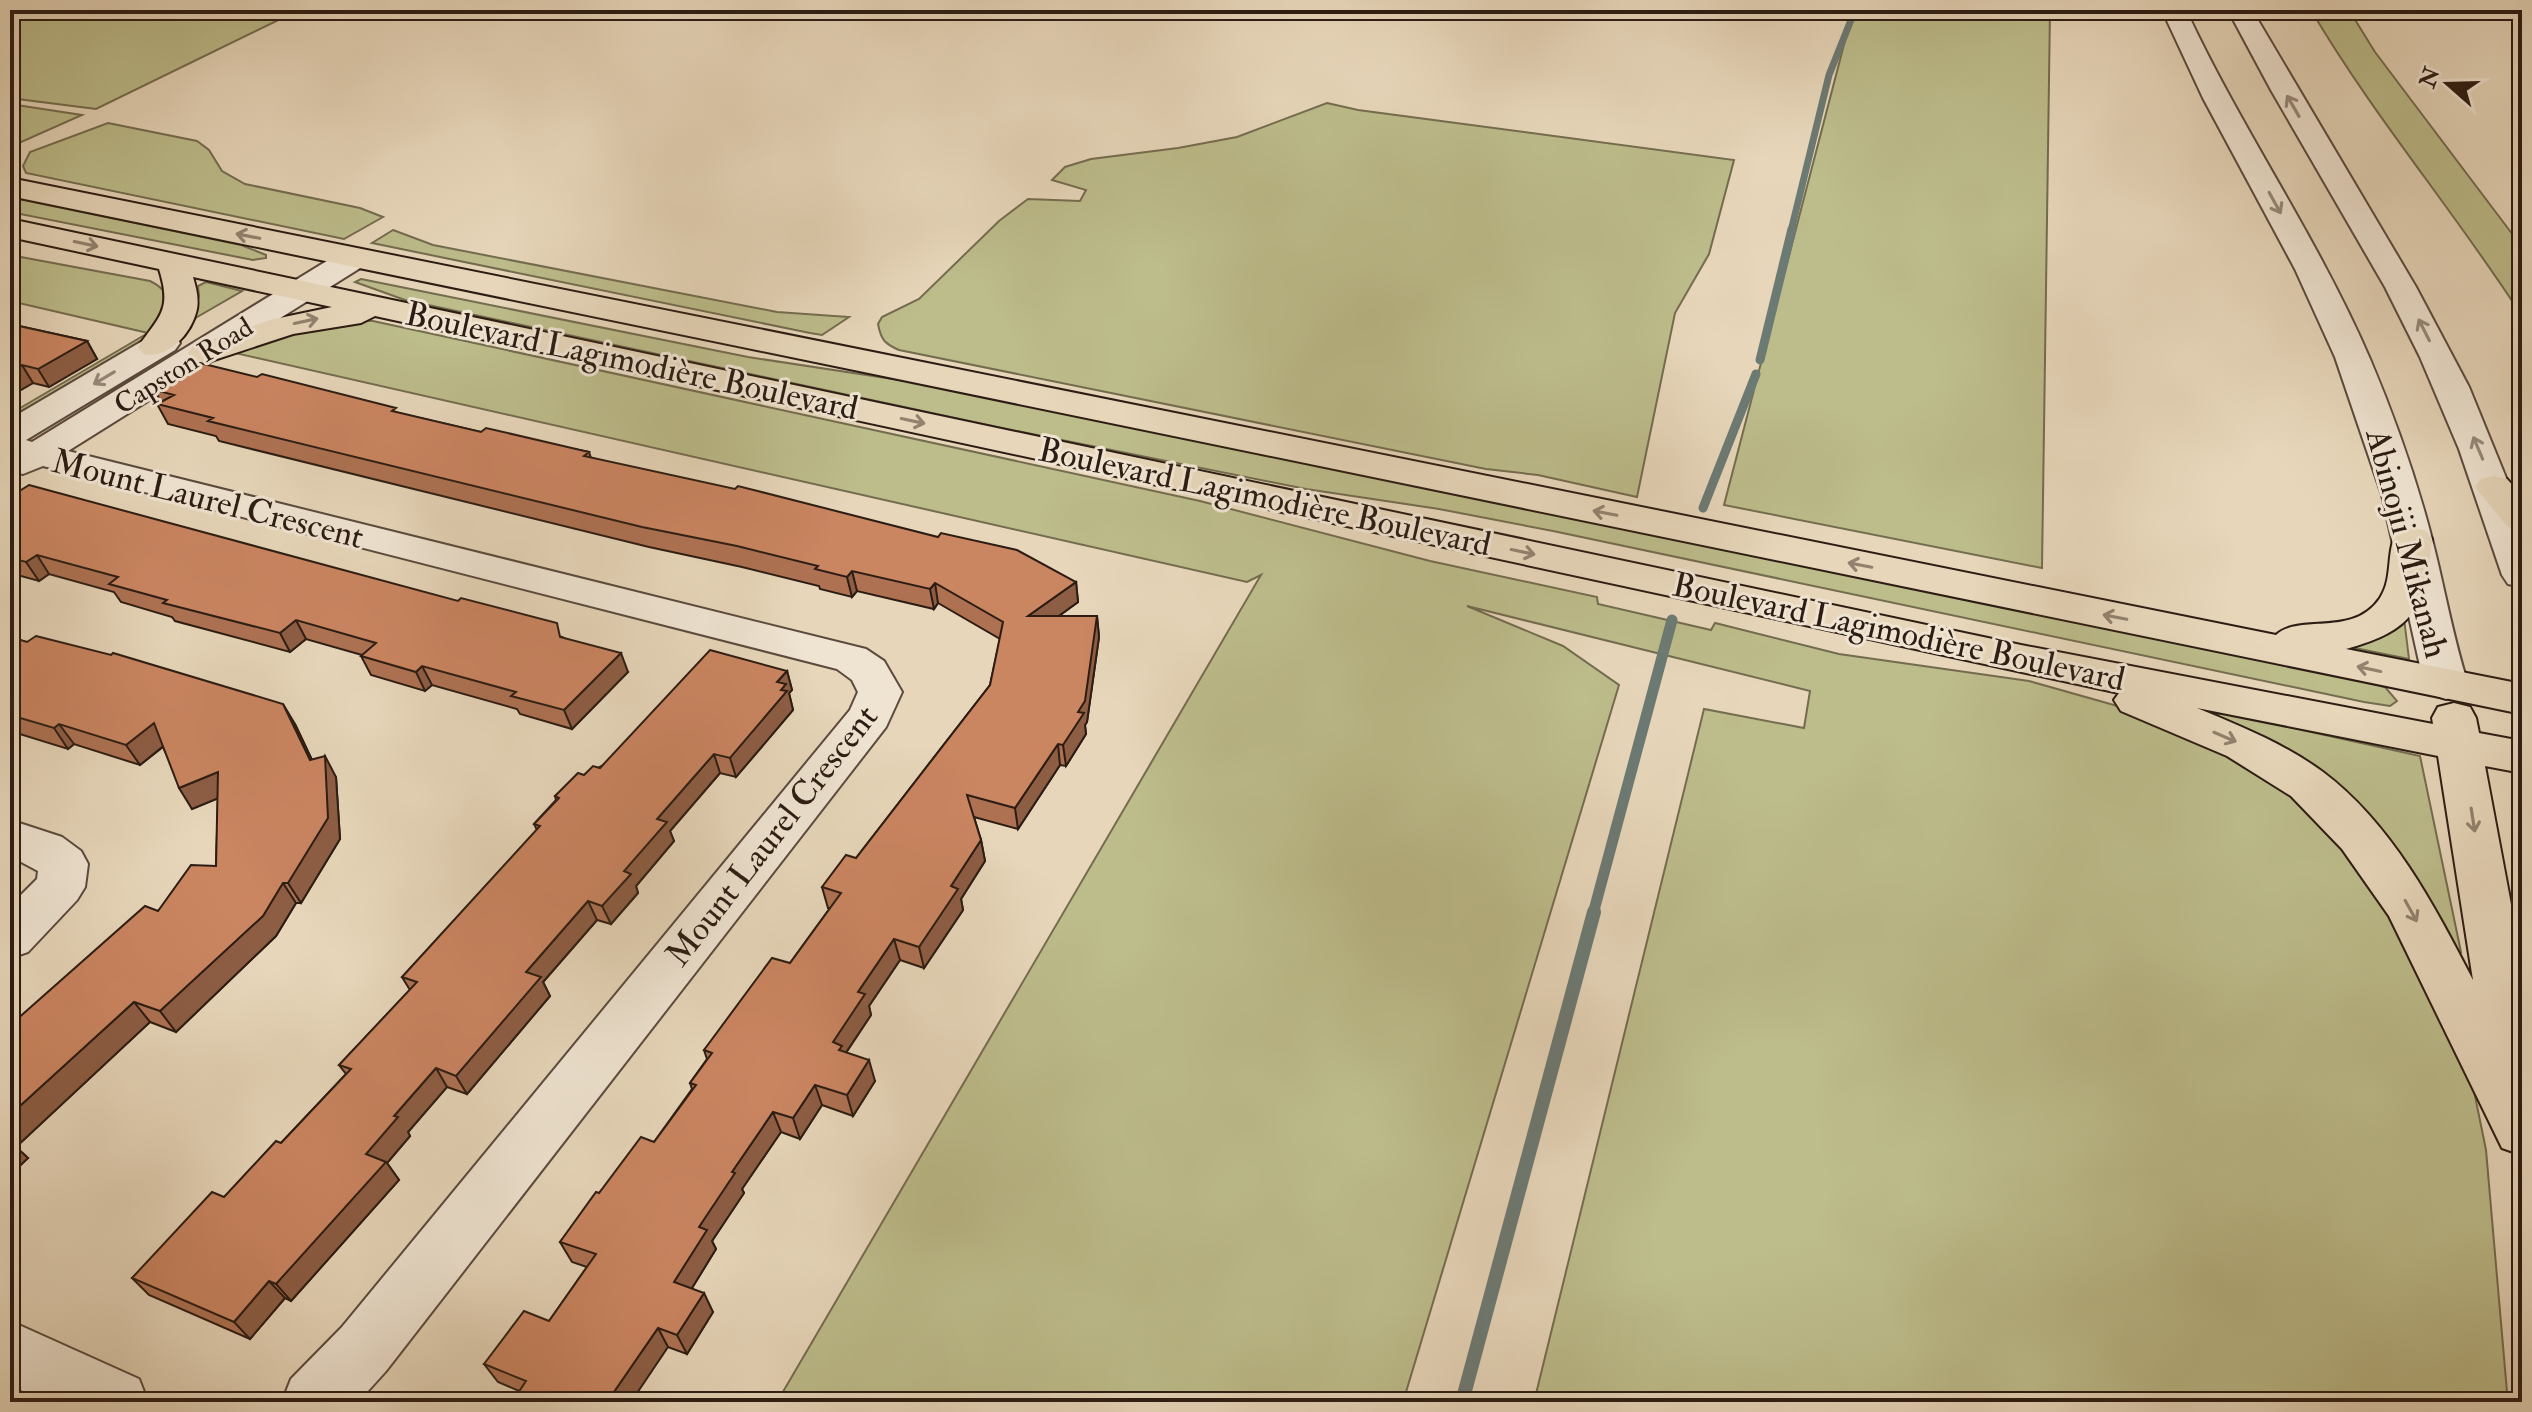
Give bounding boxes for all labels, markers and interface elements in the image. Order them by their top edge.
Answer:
north arrow [2408,44,2488,124]
text: N [2413,63,2447,92]
one-way arrow [2285,94,2300,118]
one-way arrow [2267,191,2283,214]
one-way arrow [236,228,262,243]
one-way arrow [73,237,99,252]
street label: Boulevard Lagimodière Boulevard [402,292,862,431]
street label: Capston Road [108,310,260,423]
one-way arrow [293,313,318,328]
one-way arrow [2415,319,2431,343]
one-way arrow [93,370,116,386]
one-way arrow [900,414,925,429]
street label: Abinojii Mikanah [2355,423,2458,663]
street label: Boulevard Lagimodière Boulevard [1035,428,1495,567]
one-way arrow [2470,436,2484,461]
street label: Mount Laurel Crescent [47,440,368,559]
one-way arrow [1593,505,1618,520]
one-way arrow [1510,545,1536,560]
one-way arrow [1847,557,1873,572]
street label: Boulevard Lagimodière Boulevard [1669,563,2129,702]
one-way arrow [2102,608,2128,623]
one-way arrow [2357,661,2383,676]
street label: Mount Laurel Crescent [657,697,888,975]
one-way arrow [2212,731,2236,746]
one-way arrow [2466,807,2481,833]
one-way arrow [2403,899,2419,922]

